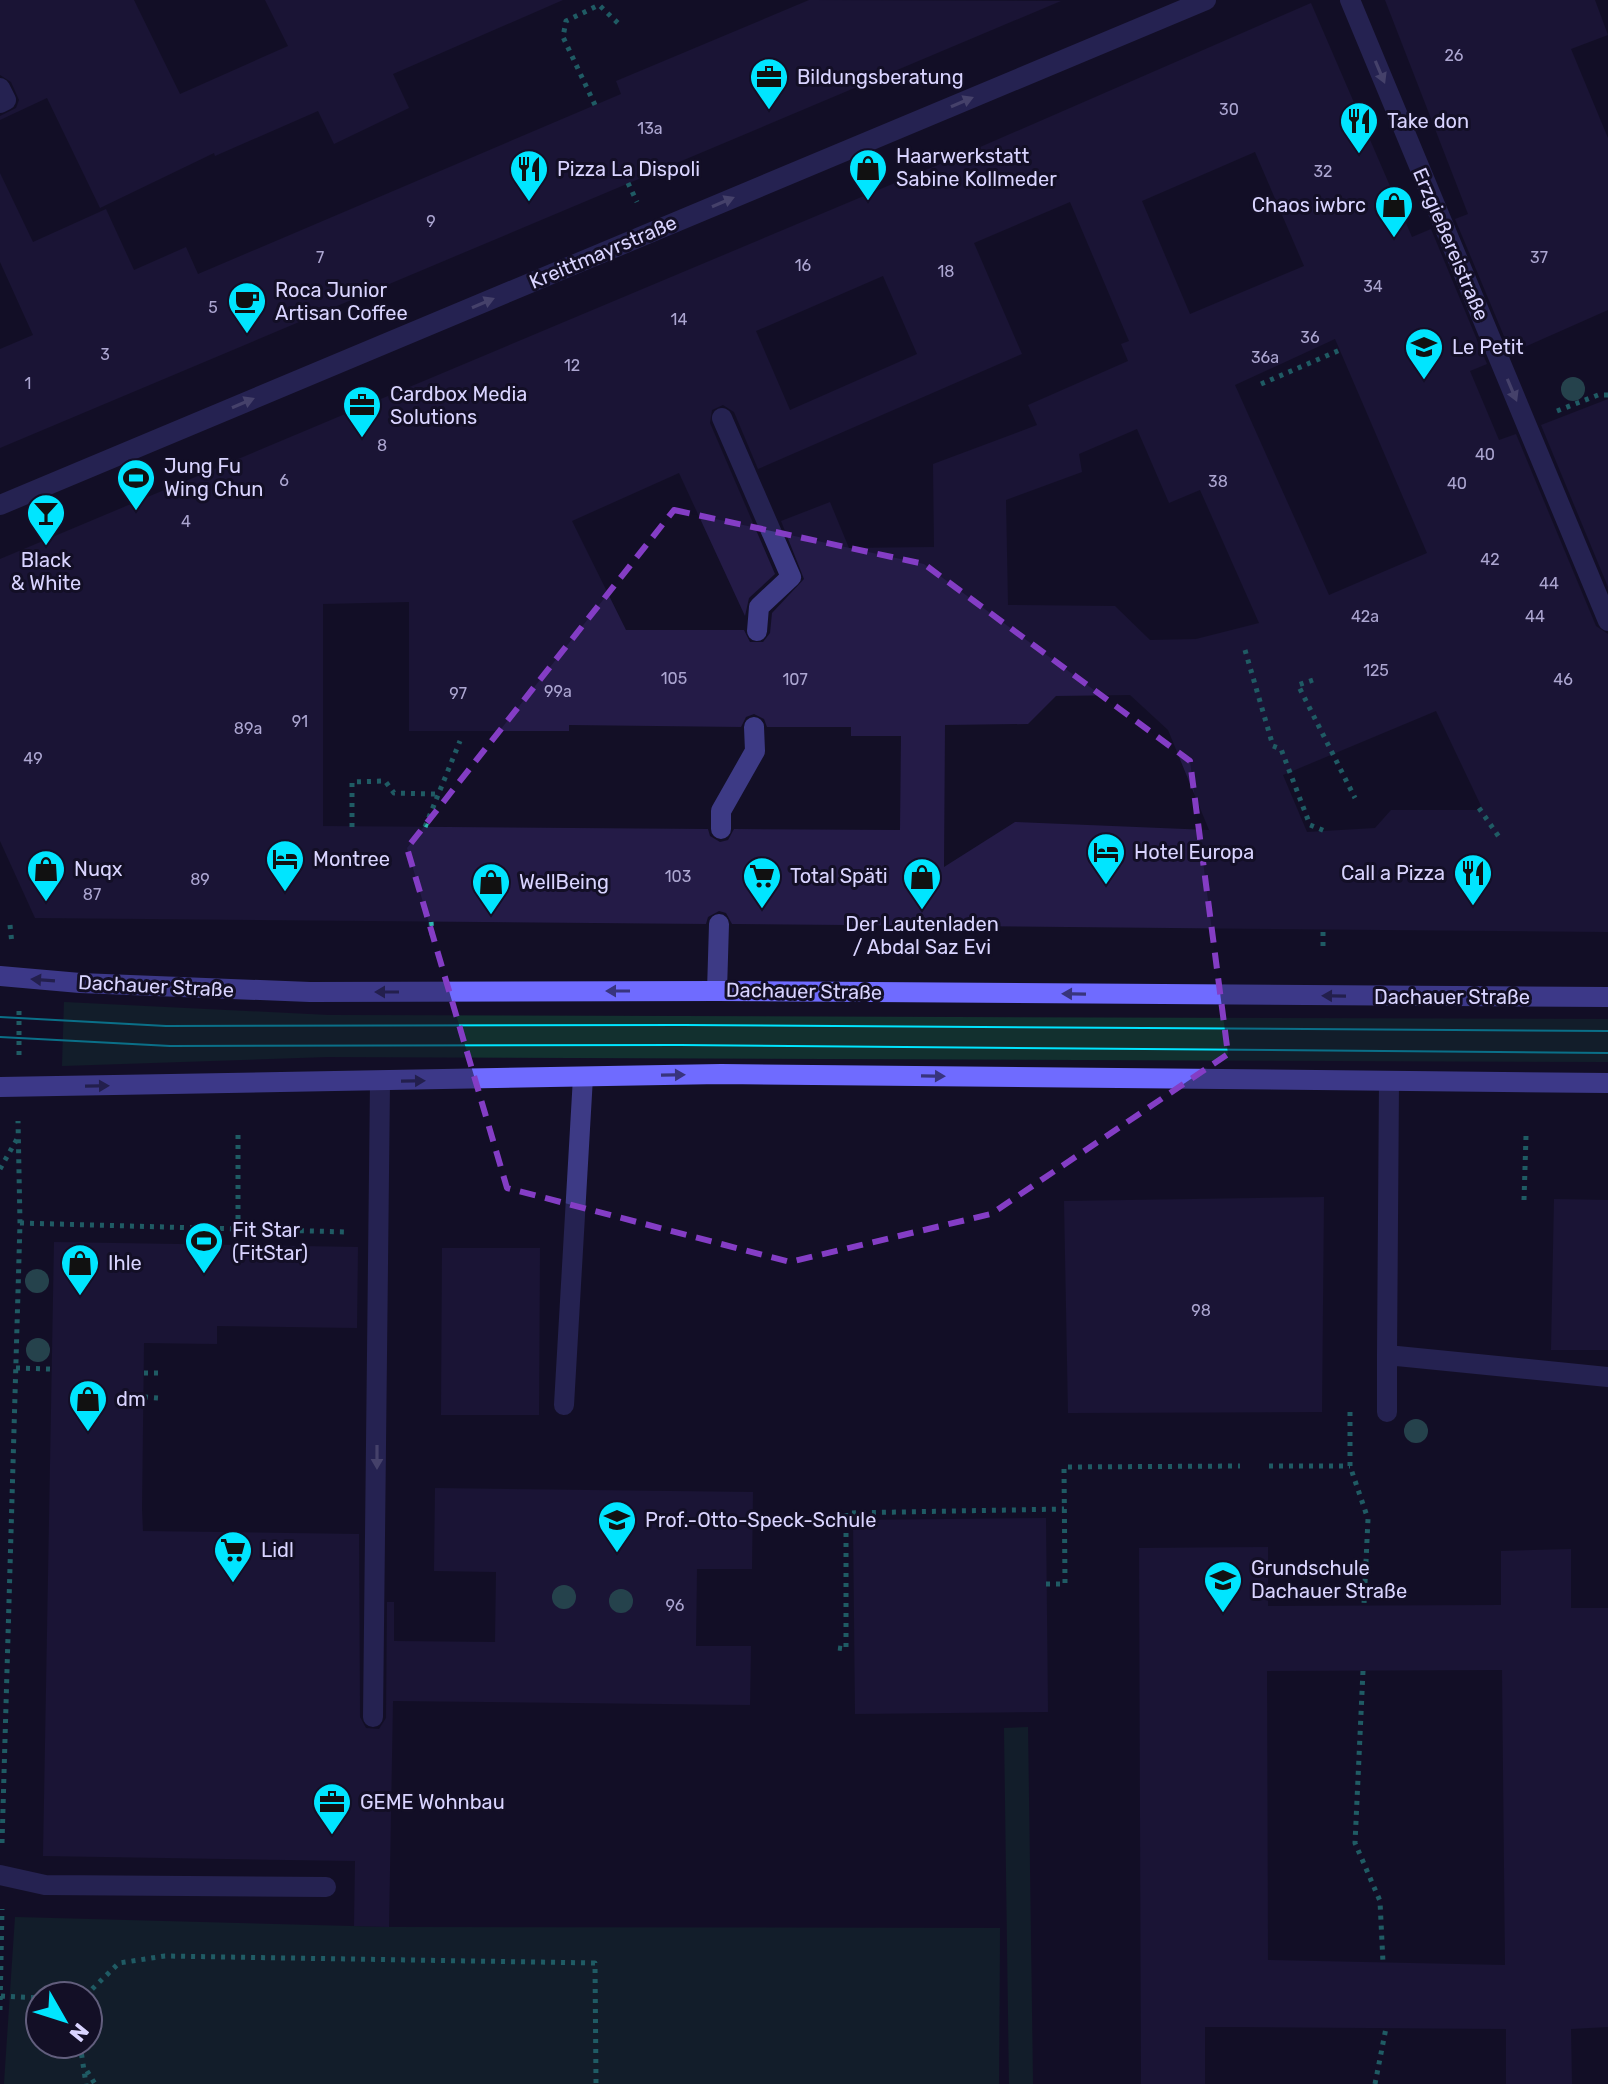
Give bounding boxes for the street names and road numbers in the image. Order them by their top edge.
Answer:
street label: Erzgießereistraße [1408,164,1494,324]
street label: Kreittmayrstraße [526,210,680,294]
street label: Dachauer Straße [77,970,235,1002]
street label: Dachauer Straße [726,978,882,1004]
street label: Dachauer Straße [1374,985,1530,1009]

